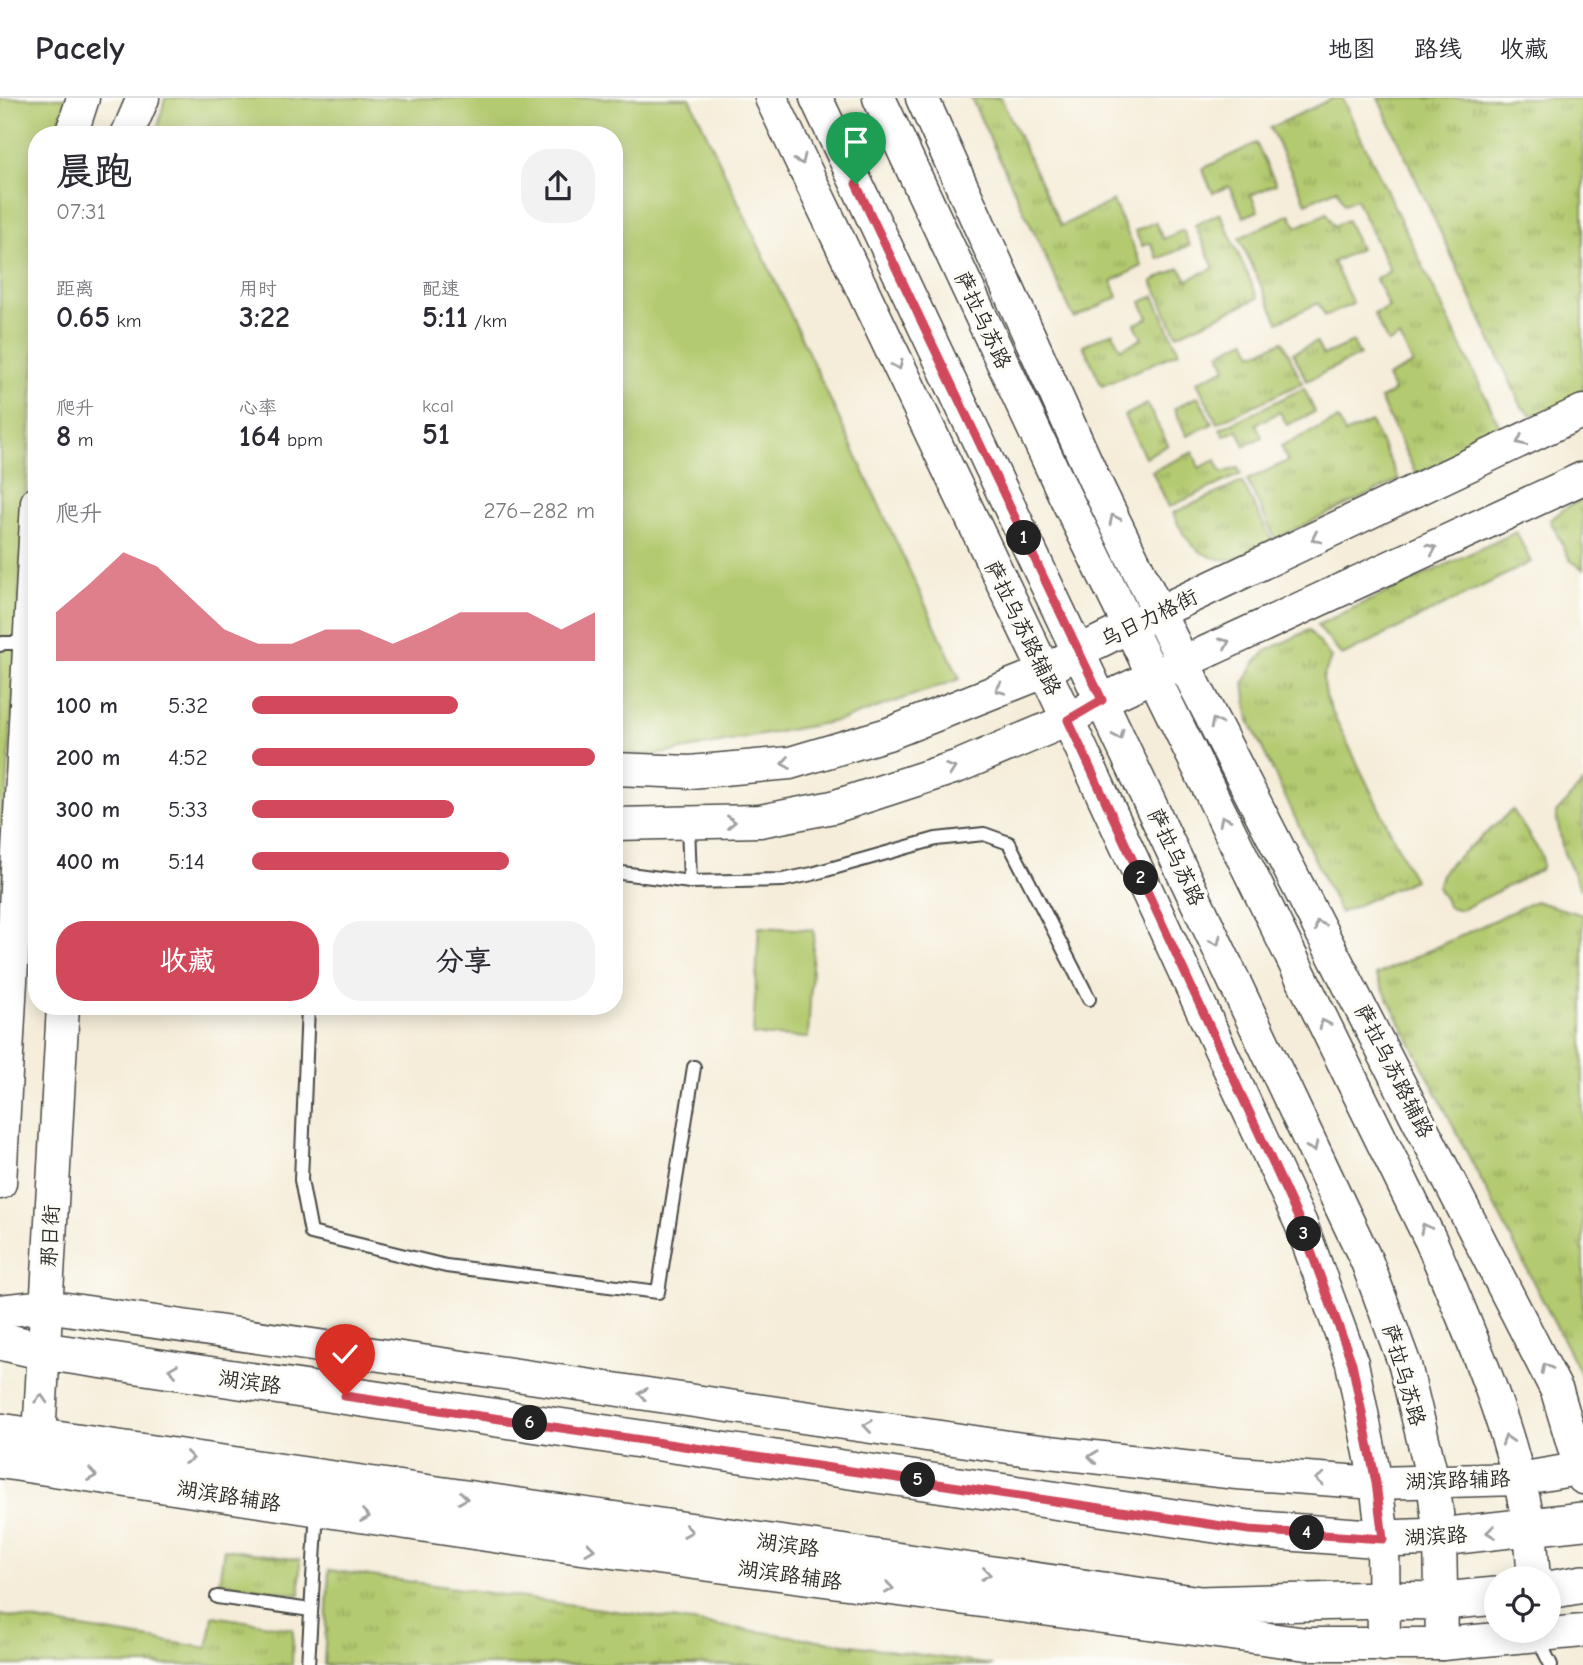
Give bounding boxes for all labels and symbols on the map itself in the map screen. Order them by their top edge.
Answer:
pin [826,112,886,184]
one-way arrow [792,153,806,165]
street label: 萨拉乌苏路 [950,267,1016,373]
one-way arrow [890,358,904,370]
one-way arrow [1516,432,1528,446]
one-way arrow [1108,514,1122,526]
pin: 1 [1006,520,1042,556]
one-way arrow [1311,530,1323,544]
one-way arrow [1425,543,1437,557]
street label: 萨拉乌苏路辅路 [980,557,1066,699]
street label: 乌日力格街 [1097,584,1201,652]
one-way arrow [1218,637,1230,651]
one-way arrow [995,681,1007,695]
one-way arrow [1209,718,1223,730]
one-way arrow [1110,728,1124,740]
one-way arrow [780,755,792,770]
one-way arrow [945,762,957,777]
street label: 萨拉乌苏路 [1143,804,1209,910]
one-way arrow [727,814,737,830]
one-way arrow [1218,815,1232,827]
pin: 2 [1124,860,1158,896]
one-way arrow [1314,920,1327,932]
one-way arrow [1207,934,1221,946]
street label: 萨拉乌苏路辅路 [1350,1000,1438,1142]
one-way arrow [1319,1019,1333,1031]
one-way arrow [1305,1140,1319,1152]
street label: 那日街 [36,1204,64,1268]
pin: 3 [1286,1216,1322,1252]
one-way arrow [1419,1223,1433,1235]
street label: 萨拉乌苏路 [1378,1321,1430,1429]
pin [315,1324,375,1396]
one-way arrow [167,1363,179,1378]
one-way arrow [1540,1363,1554,1375]
street label: 湖滨路 [217,1366,283,1398]
one-way arrow [637,1386,649,1401]
one-way arrow [33,1393,48,1404]
pin: 6 [512,1406,548,1440]
one-way arrow [862,1419,874,1434]
one-way arrow [1501,1434,1516,1446]
one-way arrow [1088,1449,1099,1464]
one-way arrow [183,1450,195,1465]
pin: 5 [900,1462,936,1498]
street label: 湖滨路辅路 [1405,1466,1511,1494]
one-way arrow [86,1467,98,1482]
one-way arrow [1314,1472,1325,1487]
street label: 湖滨路辅路 [175,1476,283,1516]
one-way arrow [457,1490,468,1505]
one-way arrow [359,1509,371,1524]
pin: 4 [1290,1516,1324,1550]
street label: 湖滨路 [1404,1522,1468,1550]
one-way arrow [682,1523,694,1538]
one-way arrow [1485,1524,1496,1539]
street label: 湖滨路 [755,1529,821,1561]
one-way arrow [585,1541,596,1556]
street label: 湖滨路辅路 [736,1556,844,1594]
one-way arrow [980,1566,991,1581]
one-way arrow [883,1580,895,1595]

